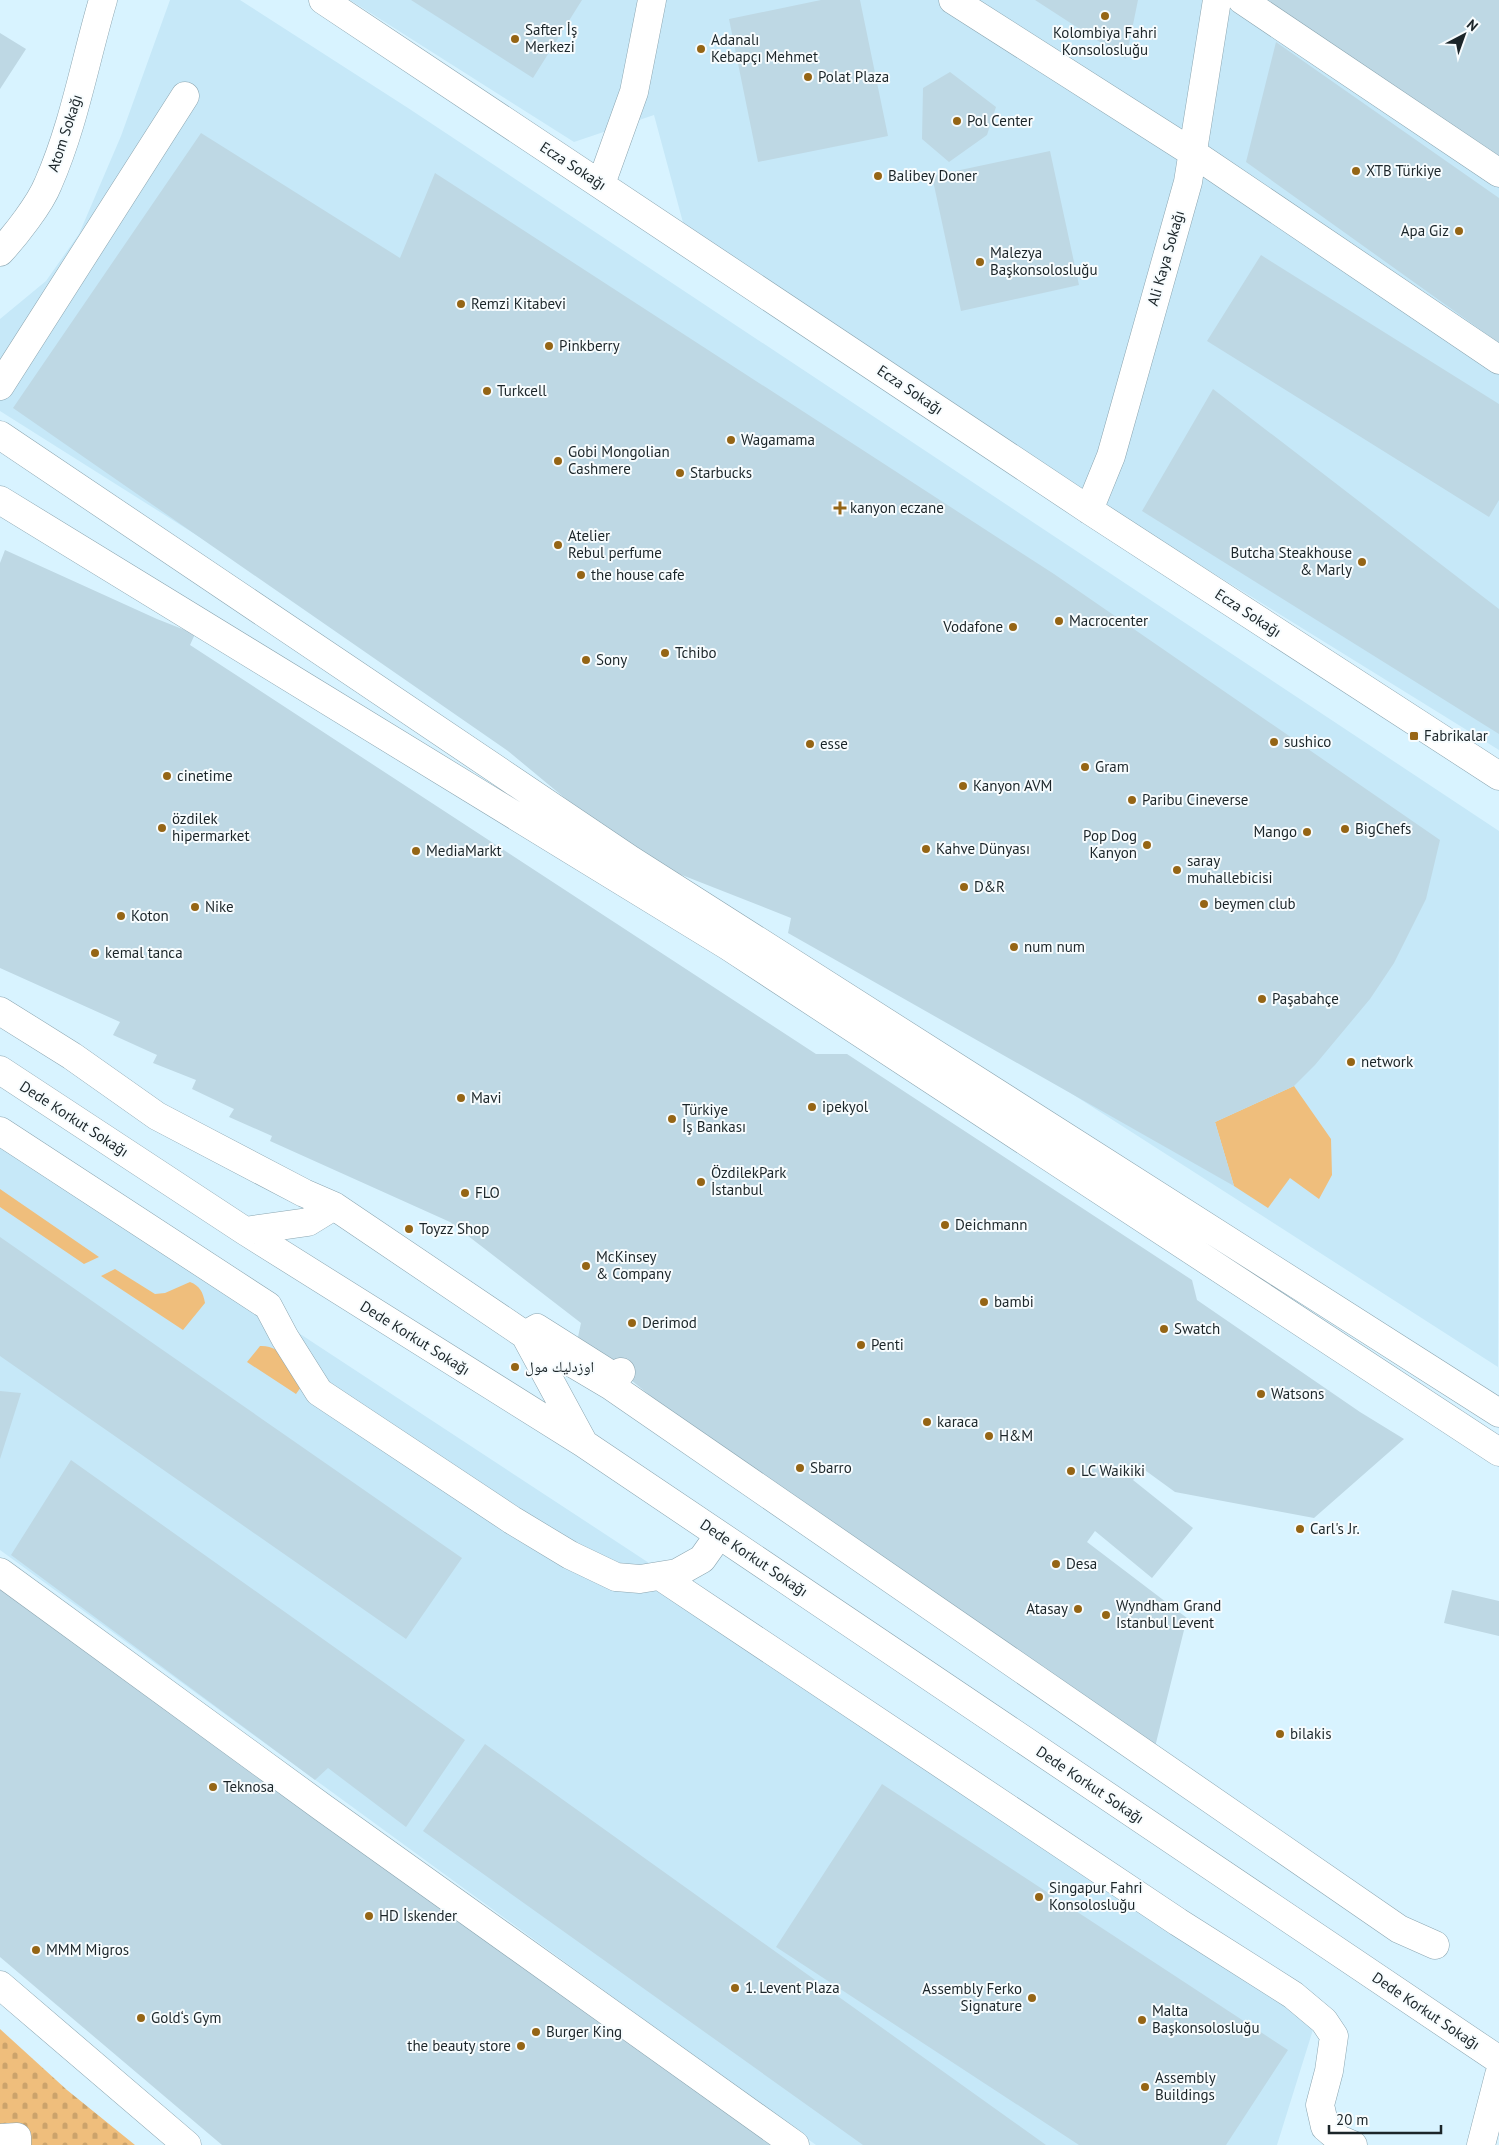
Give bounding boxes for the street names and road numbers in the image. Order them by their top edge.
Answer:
street label: Atom Sokağı [43,92,86,174]
street label: Ecza Sokağı [536,137,610,194]
street label: Ali Kaya Sokağı [1143,208,1188,308]
street label: Ecza Sokağı [874,361,947,419]
street label: Ecza Sokağı [1211,584,1285,641]
street label: Dede Korkut Sokağı [16,1076,132,1161]
street label: Dede Korkut Sokağı [357,1296,474,1379]
street label: Dede Korkut Sokağı [697,1515,812,1601]
street label: Dede Korkut Sokağı [1033,1742,1148,1828]
street label: Dede Korkut Sokağı [1369,1968,1484,2054]

